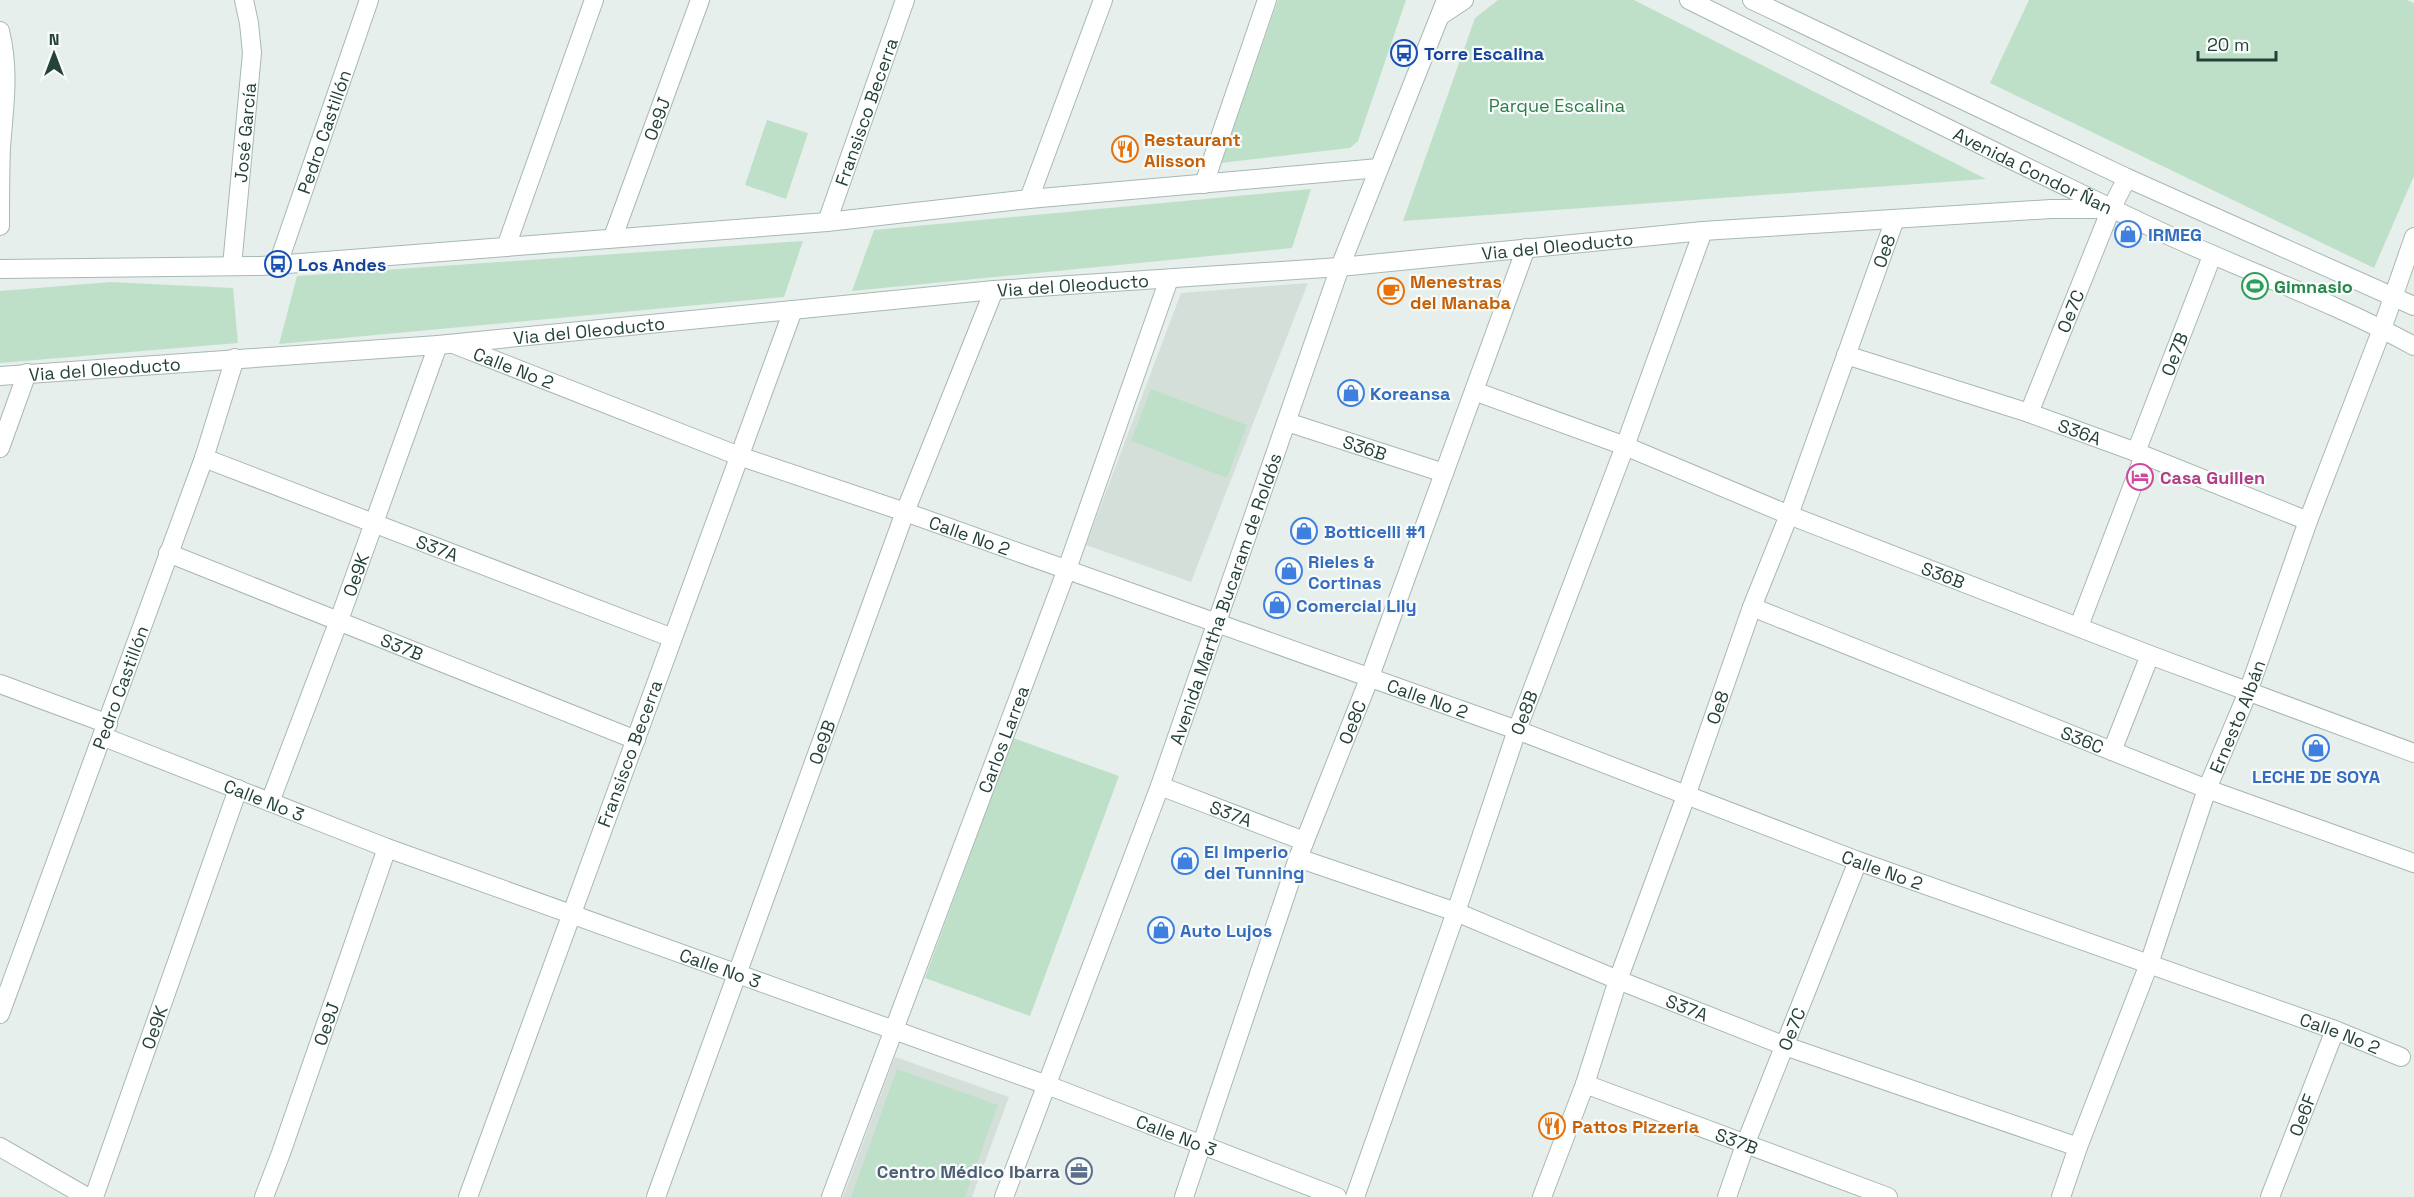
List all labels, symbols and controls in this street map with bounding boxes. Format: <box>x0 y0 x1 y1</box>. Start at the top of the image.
north arrow <box>24 24 84 84</box>
scale bar <box>2198 24 2276 62</box>
text: N <box>49 29 59 50</box>
text: 20 m <box>2207 33 2250 56</box>
street label: Fransisco Becerra <box>829 35 902 189</box>
bus stop icon: Torre Escalina <box>1389 38 1419 68</box>
place label: Torre Escalina <box>1424 42 1545 65</box>
street label: Pedro Castillón <box>292 67 356 197</box>
street label: José García <box>228 82 261 184</box>
street label: Oe9J <box>638 94 675 144</box>
park label: Parque Escalina <box>1489 94 1625 117</box>
street label: Avenida Condor Ñan <box>1950 122 2117 219</box>
place label: Restaurant Alisson <box>1144 128 1241 172</box>
restaurant icon: Restaurant Alisson <box>1110 134 1140 164</box>
shop icon: IRMEG <box>2113 219 2143 249</box>
place label: IRMEG <box>2148 223 2202 246</box>
street label: Via del Oleoducto <box>1480 226 1634 264</box>
street label: Oe8 <box>1867 231 1900 271</box>
bus stop icon: Los Andes <box>263 249 293 279</box>
place label: Los Andes <box>298 253 386 276</box>
street label: Via del Oleoducto <box>996 268 1150 301</box>
place label: Menestras del Manaba <box>1410 270 1511 314</box>
sports icon: Gimnasio <box>2240 271 2270 301</box>
place label: Gimnasio <box>2274 275 2353 298</box>
cafe icon: Menestras del Manaba <box>1376 276 1406 306</box>
street label: Oe7C <box>2051 286 2089 336</box>
street label: Via del Oleoducto <box>512 311 666 349</box>
street label: Oe7B <box>2155 329 2193 379</box>
street label: Calle No 2 <box>470 341 557 394</box>
street label: Via del Oleoducto <box>28 352 182 385</box>
shop icon: Koreansa <box>1336 378 1366 408</box>
place label: Koreansa <box>1370 382 1451 405</box>
street label: S36A <box>2055 413 2105 450</box>
street label: S36B <box>1340 429 1390 465</box>
street label: Avenida Martha Bucaram de Roldós <box>1164 450 1286 747</box>
hotel icon: Casa Guillen <box>2125 462 2155 492</box>
place label: Casa Guillen <box>2160 466 2265 489</box>
street label: Calle No 2 <box>926 510 1014 560</box>
shop icon: Botticelli #1 <box>1289 516 1319 546</box>
place label: Botticelli #1 <box>1324 520 1425 543</box>
street label: S37A <box>413 529 462 566</box>
street label: Oe9K <box>337 550 374 599</box>
place label: Rieles & Cortinas <box>1308 550 1382 594</box>
shop icon: Rieles & Cortinas <box>1274 556 1304 586</box>
street label: S36B <box>1918 556 1968 594</box>
shop icon: Comercial Lily <box>1262 590 1292 620</box>
place label: Comercial Lily <box>1296 594 1417 617</box>
street label: Pedro Castillón <box>87 622 153 752</box>
street label: S37B <box>377 628 427 665</box>
street label: Ernesto Albán <box>2204 657 2270 776</box>
street label: Calle No 2 <box>1384 673 1471 723</box>
street label: Fransisco Becerra <box>592 677 667 830</box>
street label: Carlos Larrea <box>972 682 1034 796</box>
street label: Oe8B <box>1505 687 1543 738</box>
street label: Oe8 <box>1700 688 1733 727</box>
street label: Oe8C <box>1333 697 1371 747</box>
street label: Oe9B <box>803 717 840 767</box>
street label: S36C <box>2058 720 2107 758</box>
shop icon: LECHE DE SOYA <box>2301 733 2331 763</box>
place label: LECHE DE SOYA <box>2252 765 2381 788</box>
street label: Calle No 3 <box>221 774 308 826</box>
street label: S37A <box>1207 795 1255 832</box>
place label: El Imperio del Tunning <box>1204 840 1305 884</box>
street label: Calle No 2 <box>1839 844 1926 895</box>
shop icon: El Imperio del Tunning <box>1170 846 1200 876</box>
shop icon: Auto Lujos <box>1146 915 1176 945</box>
place label: Auto Lujos <box>1180 919 1272 942</box>
street label: Calle No 3 <box>676 943 764 993</box>
street label: S37A <box>1663 989 1712 1026</box>
street label: Oe9J <box>308 999 344 1049</box>
street label: Oe9K <box>136 1002 172 1052</box>
street label: Oe7C <box>1772 1004 1810 1054</box>
street label: Calle No 2 <box>2297 1007 2384 1059</box>
street label: Oe6F <box>2283 1090 2321 1139</box>
street label: Calle No 3 <box>1133 1109 1220 1161</box>
restaurant icon: Pattos Pizzeria <box>1537 1111 1567 1141</box>
place label: Pattos Pizzeria <box>1572 1115 1700 1138</box>
street label: S37B <box>1712 1122 1761 1159</box>
office icon: Centro Médico Ibarra <box>1064 1156 1094 1186</box>
place label: Centro Médico Ibarra <box>877 1160 1061 1183</box>

